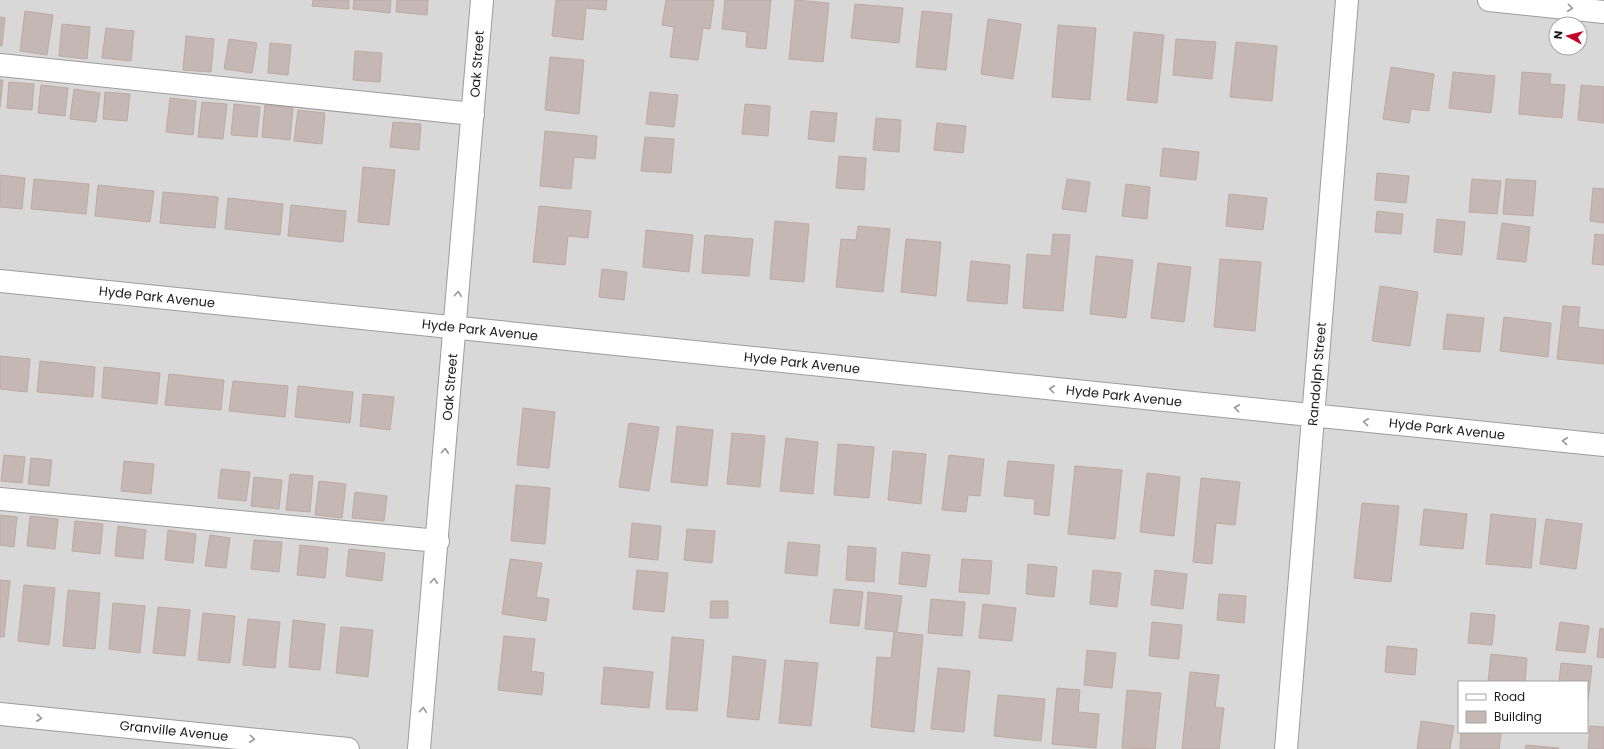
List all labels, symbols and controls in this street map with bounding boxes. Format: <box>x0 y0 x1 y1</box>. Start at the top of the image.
one-way arrow <box>1567 4 1573 13</box>
north arrow <box>1548 16 1588 56</box>
street label: Oak Street <box>465 30 489 98</box>
text: N <box>1550 30 1567 40</box>
street label: Hyde Park Avenue <box>98 281 216 313</box>
one-way arrow <box>453 291 462 297</box>
street label: Hyde Park Avenue <box>421 314 539 346</box>
street label: Randolph Street <box>1303 321 1331 427</box>
street label: Hyde Park Avenue <box>743 347 861 379</box>
street label: Oak Street <box>438 352 462 421</box>
street label: Hyde Park Avenue <box>1065 380 1183 412</box>
one-way arrow <box>1049 385 1055 394</box>
one-way arrow <box>1234 404 1240 413</box>
street label: Hyde Park Avenue <box>1388 413 1506 445</box>
one-way arrow <box>1363 417 1369 426</box>
one-way arrow <box>1562 437 1568 446</box>
one-way arrow <box>440 448 449 454</box>
one-way arrow <box>429 578 438 584</box>
legend <box>1458 681 1588 733</box>
text: Road <box>1494 688 1525 705</box>
one-way arrow <box>418 707 427 713</box>
text: Building <box>1494 708 1542 725</box>
one-way arrow <box>36 713 42 722</box>
street label: Granville Avenue <box>119 716 229 746</box>
one-way arrow <box>249 735 255 744</box>

